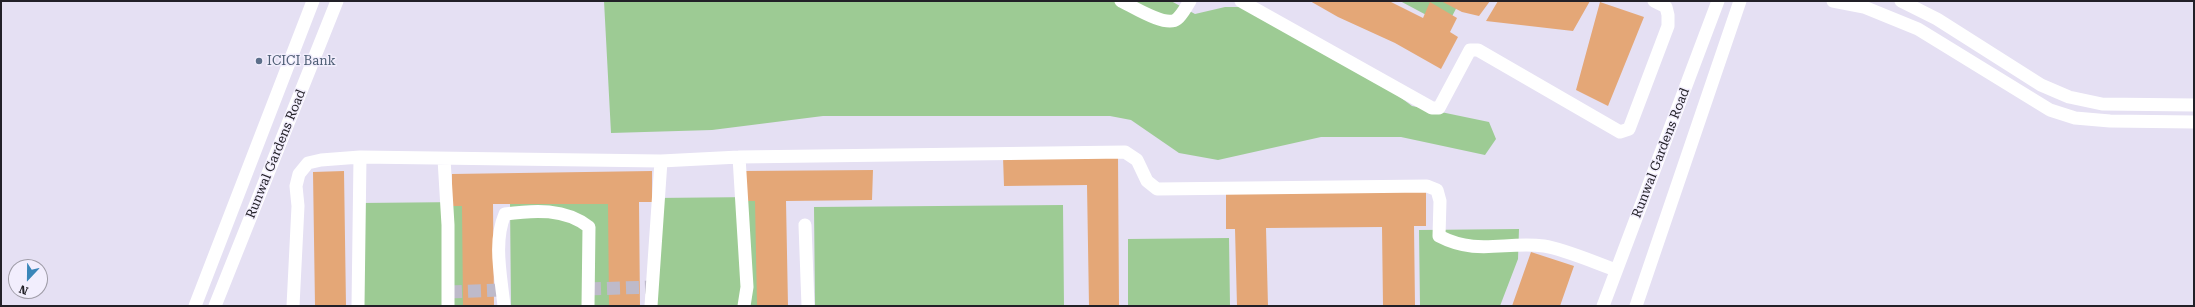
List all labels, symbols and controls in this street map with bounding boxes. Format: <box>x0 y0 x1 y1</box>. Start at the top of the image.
place label: ICICI Bank <box>267 53 336 69</box>
marker: ICICI Bank <box>254 56 264 66</box>
street label: Runwal Gardens Road <box>1629 86 1693 220</box>
street label: Runwal Gardens Road <box>243 87 309 221</box>
north arrow <box>8 259 48 299</box>
text: N <box>17 282 30 297</box>

